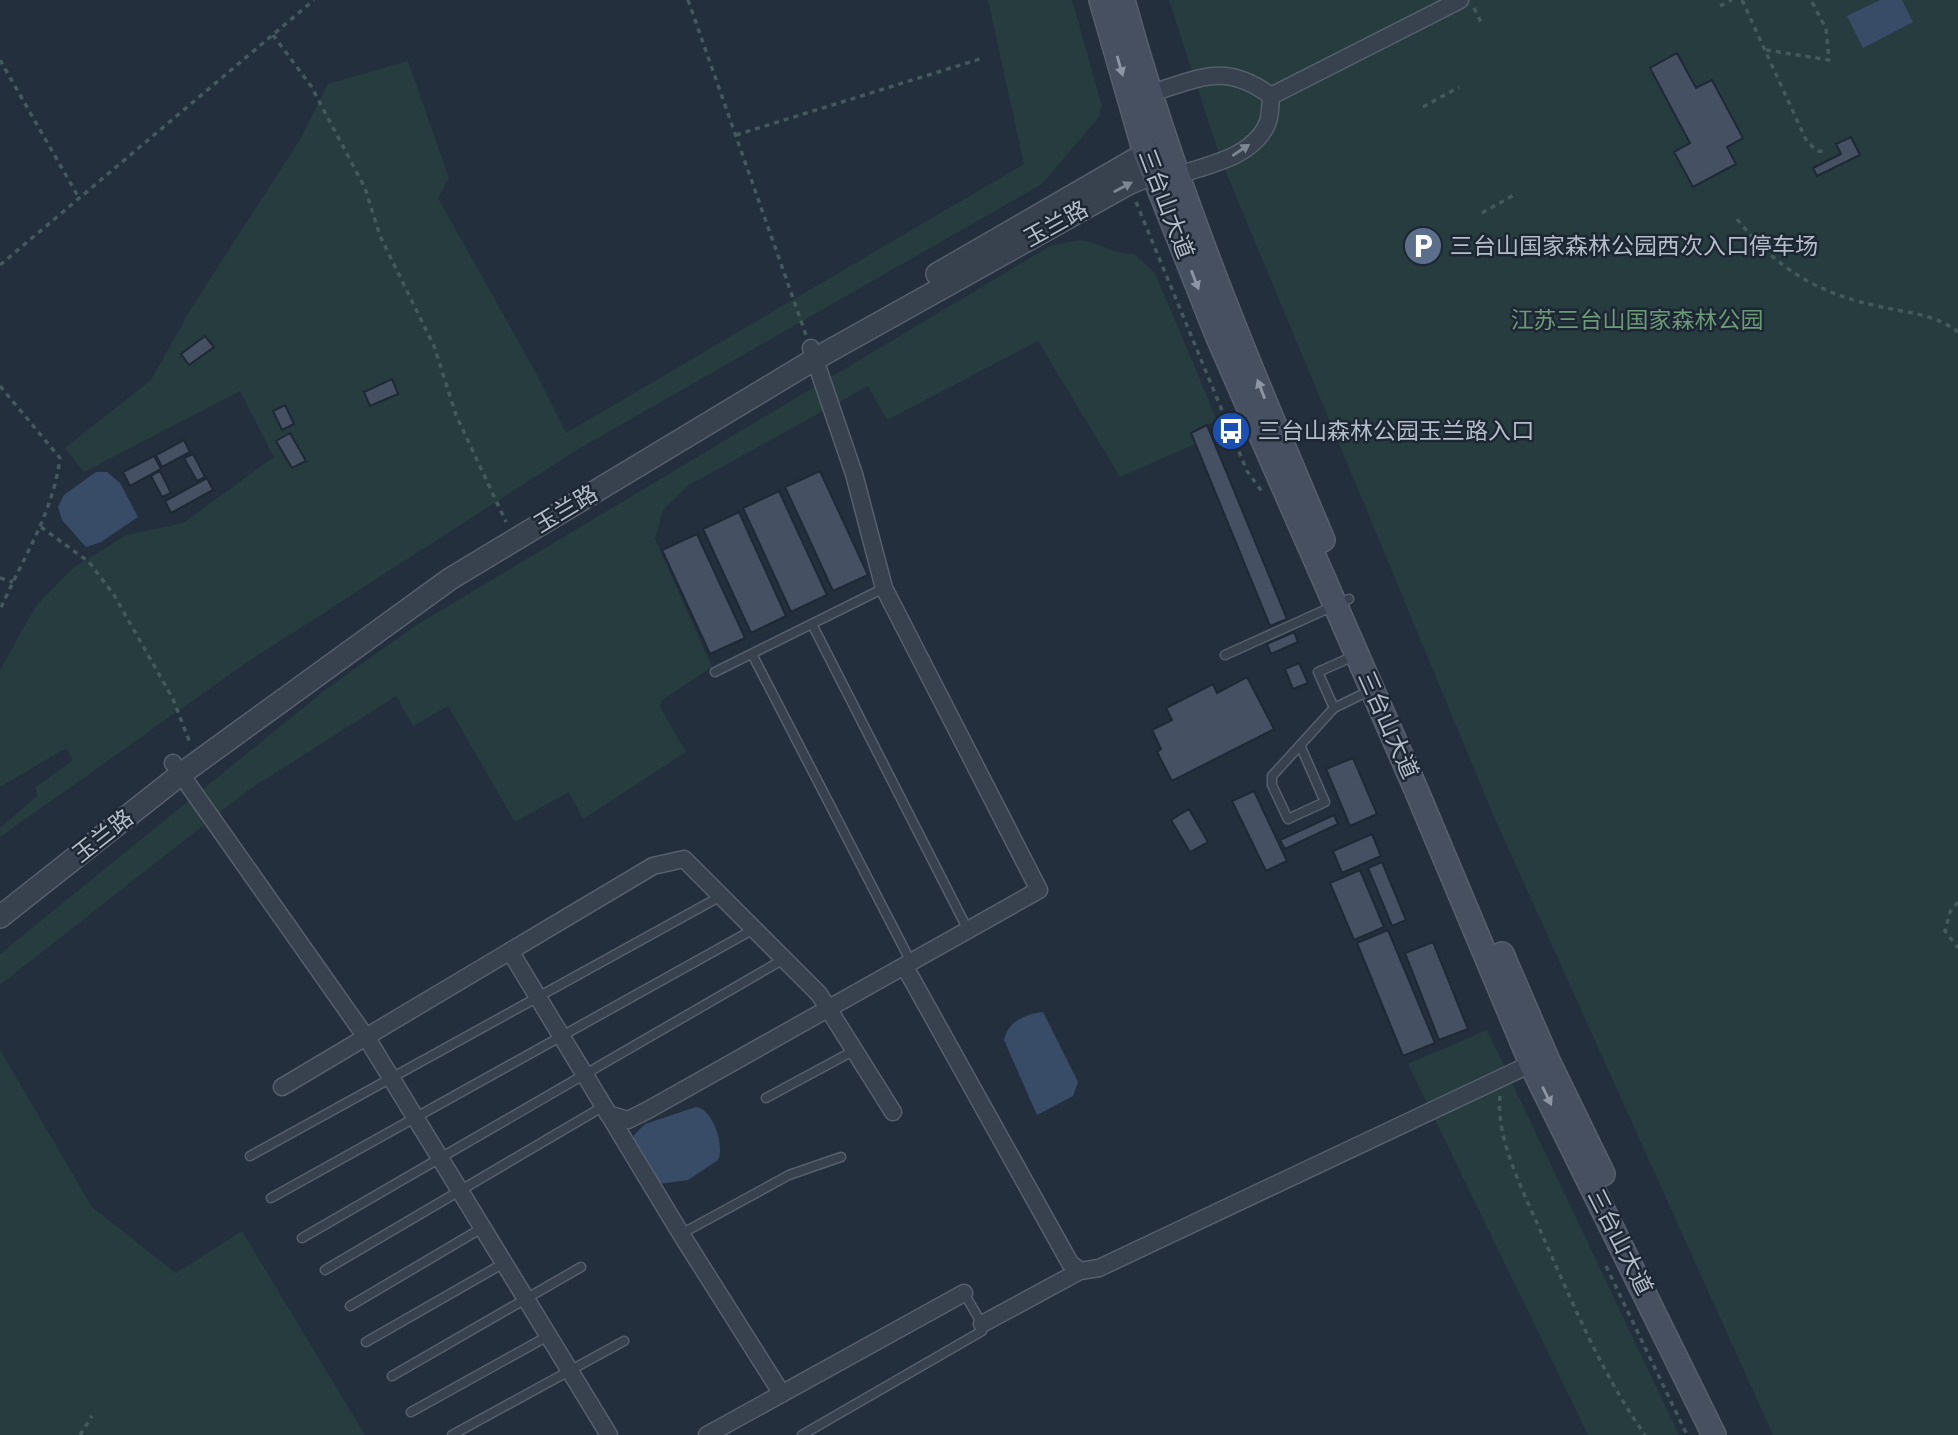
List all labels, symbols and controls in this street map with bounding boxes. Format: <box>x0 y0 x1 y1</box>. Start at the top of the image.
one-way arrow <box>1115 55 1126 77</box>
one-way arrow <box>1232 143 1250 157</box>
street label: 三台山大道 <box>1131 145 1201 263</box>
one-way arrow <box>1113 181 1133 193</box>
street label: 玉兰路 <box>1018 194 1094 254</box>
parking icon: 三台山国家森林公园西次入口停车场 <box>1402 225 1444 267</box>
place label: 三台山国家森林公园西次入口停车场 <box>1450 231 1818 262</box>
one-way arrow <box>1190 270 1201 291</box>
park label: 江苏三台山国家森林公园 <box>1511 305 1764 336</box>
one-way arrow <box>1255 378 1266 399</box>
bus stop icon: 三台山森林公园玉兰路入口 <box>1210 410 1252 452</box>
place label: 三台山森林公园玉兰路入口 <box>1258 416 1534 447</box>
street label: 玉兰路 <box>528 478 604 540</box>
street label: 三台山大道 <box>1350 666 1426 784</box>
street label: 玉兰路 <box>66 803 140 869</box>
one-way arrow <box>1541 1086 1552 1106</box>
street label: 三台山大道 <box>1580 1184 1660 1300</box>

